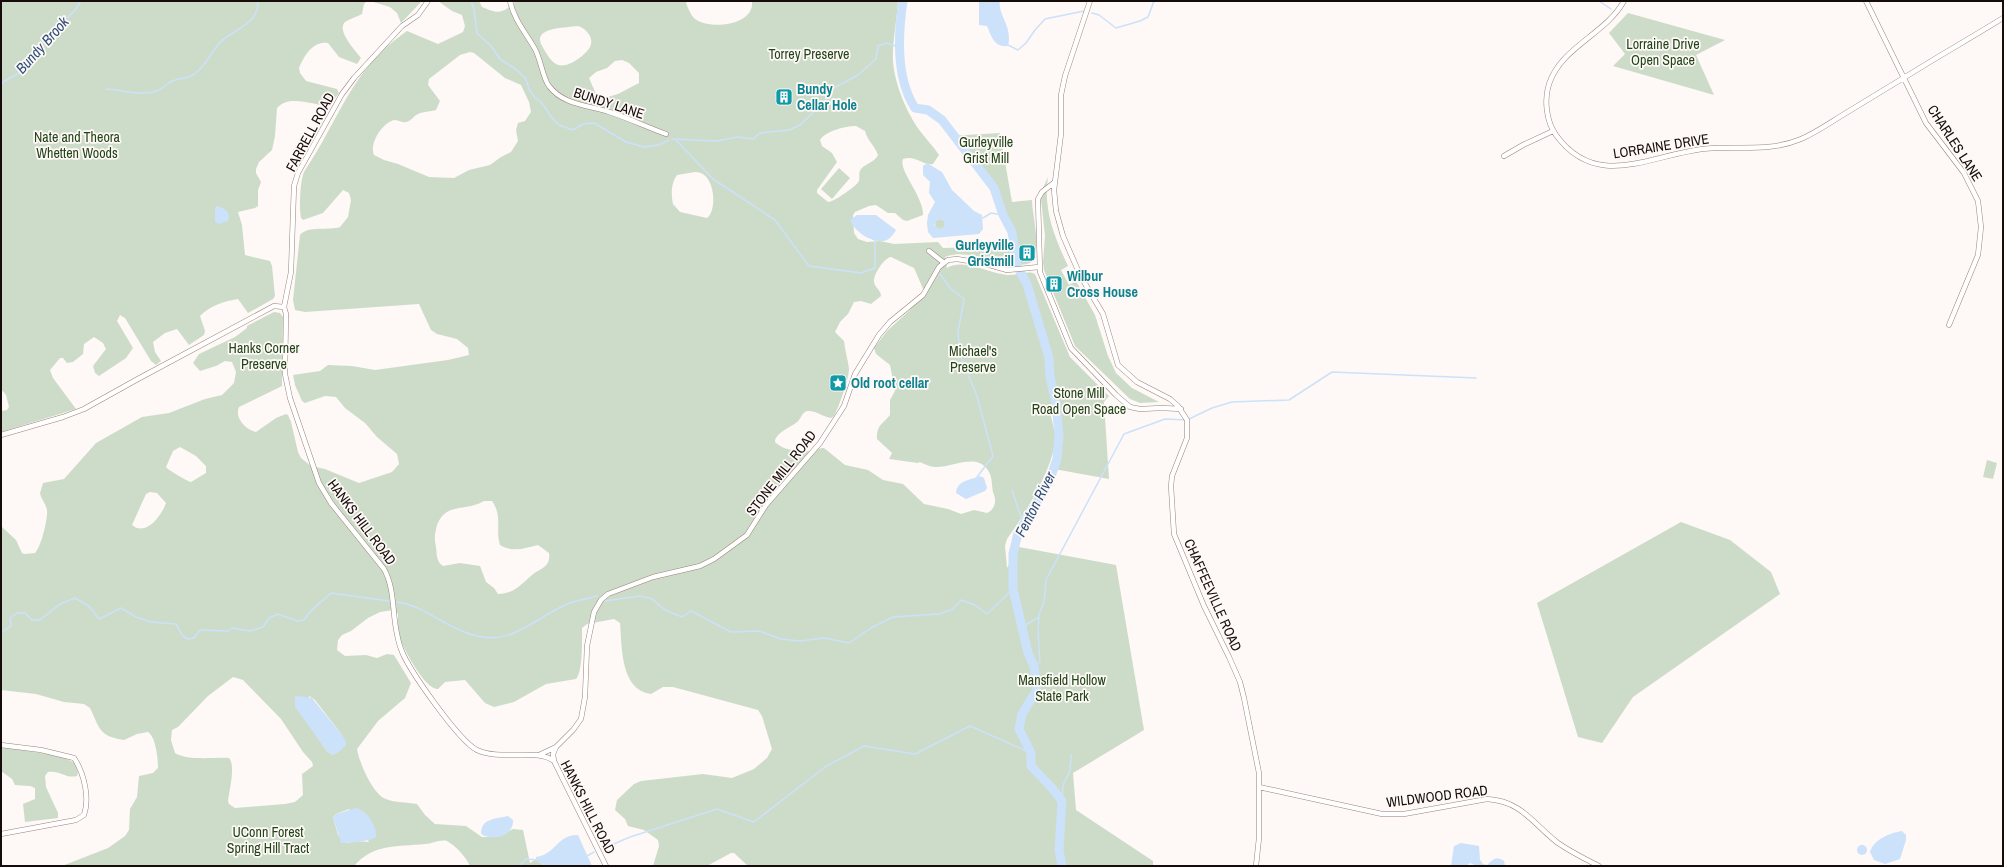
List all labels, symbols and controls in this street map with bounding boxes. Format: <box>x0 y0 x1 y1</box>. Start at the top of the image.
water label: Bundy Brook <box>11 11 74 78</box>
park label: Lorraine Drive Open Space <box>1626 35 1700 69</box>
park label: Torrey Preserve <box>768 45 850 63</box>
place label: Bundy Cellar Hole <box>797 80 857 114</box>
street label: BUNDY LANE <box>571 83 647 123</box>
building icon: Bundy Cellar Hole <box>774 87 794 107</box>
street label: FARRELL ROAD <box>282 89 338 175</box>
street label: CHARLES LANE <box>1924 101 1986 185</box>
park label: Nate and Theora Whetten Woods <box>34 128 121 162</box>
street label: LORRAINE DRIVE <box>1612 130 1710 162</box>
park label: Gurleyville Grist Mill <box>959 133 1013 167</box>
place label: Gurleyville Gristmill <box>955 236 1014 270</box>
building icon: Gurleyville Gristmill <box>1017 243 1037 263</box>
place label: Wilbur Cross House <box>1067 267 1138 301</box>
building icon: Wilbur Cross House <box>1044 274 1064 294</box>
park label: Hanks Corner Preserve <box>229 339 300 373</box>
park label: Michael's Preserve <box>949 342 997 376</box>
place icon: Old root cellar <box>828 373 848 393</box>
place label: Old root cellar <box>851 374 929 392</box>
park label: Stone Mill Road Open Space <box>1032 384 1126 418</box>
street label: STONE MILL ROAD <box>742 426 820 520</box>
water label: Fenton River <box>1010 467 1061 540</box>
street label: HANKS HILL ROAD <box>324 475 400 569</box>
street label: CHAFFEEVILLE ROAD <box>1180 536 1246 654</box>
park label: Mansfield Hollow State Park <box>1018 671 1106 705</box>
street label: HANKS HILL ROAD <box>557 757 619 857</box>
street label: WILDWOOD ROAD <box>1385 781 1489 811</box>
park label: UConn Forest Spring Hill Tract <box>227 823 309 857</box>

